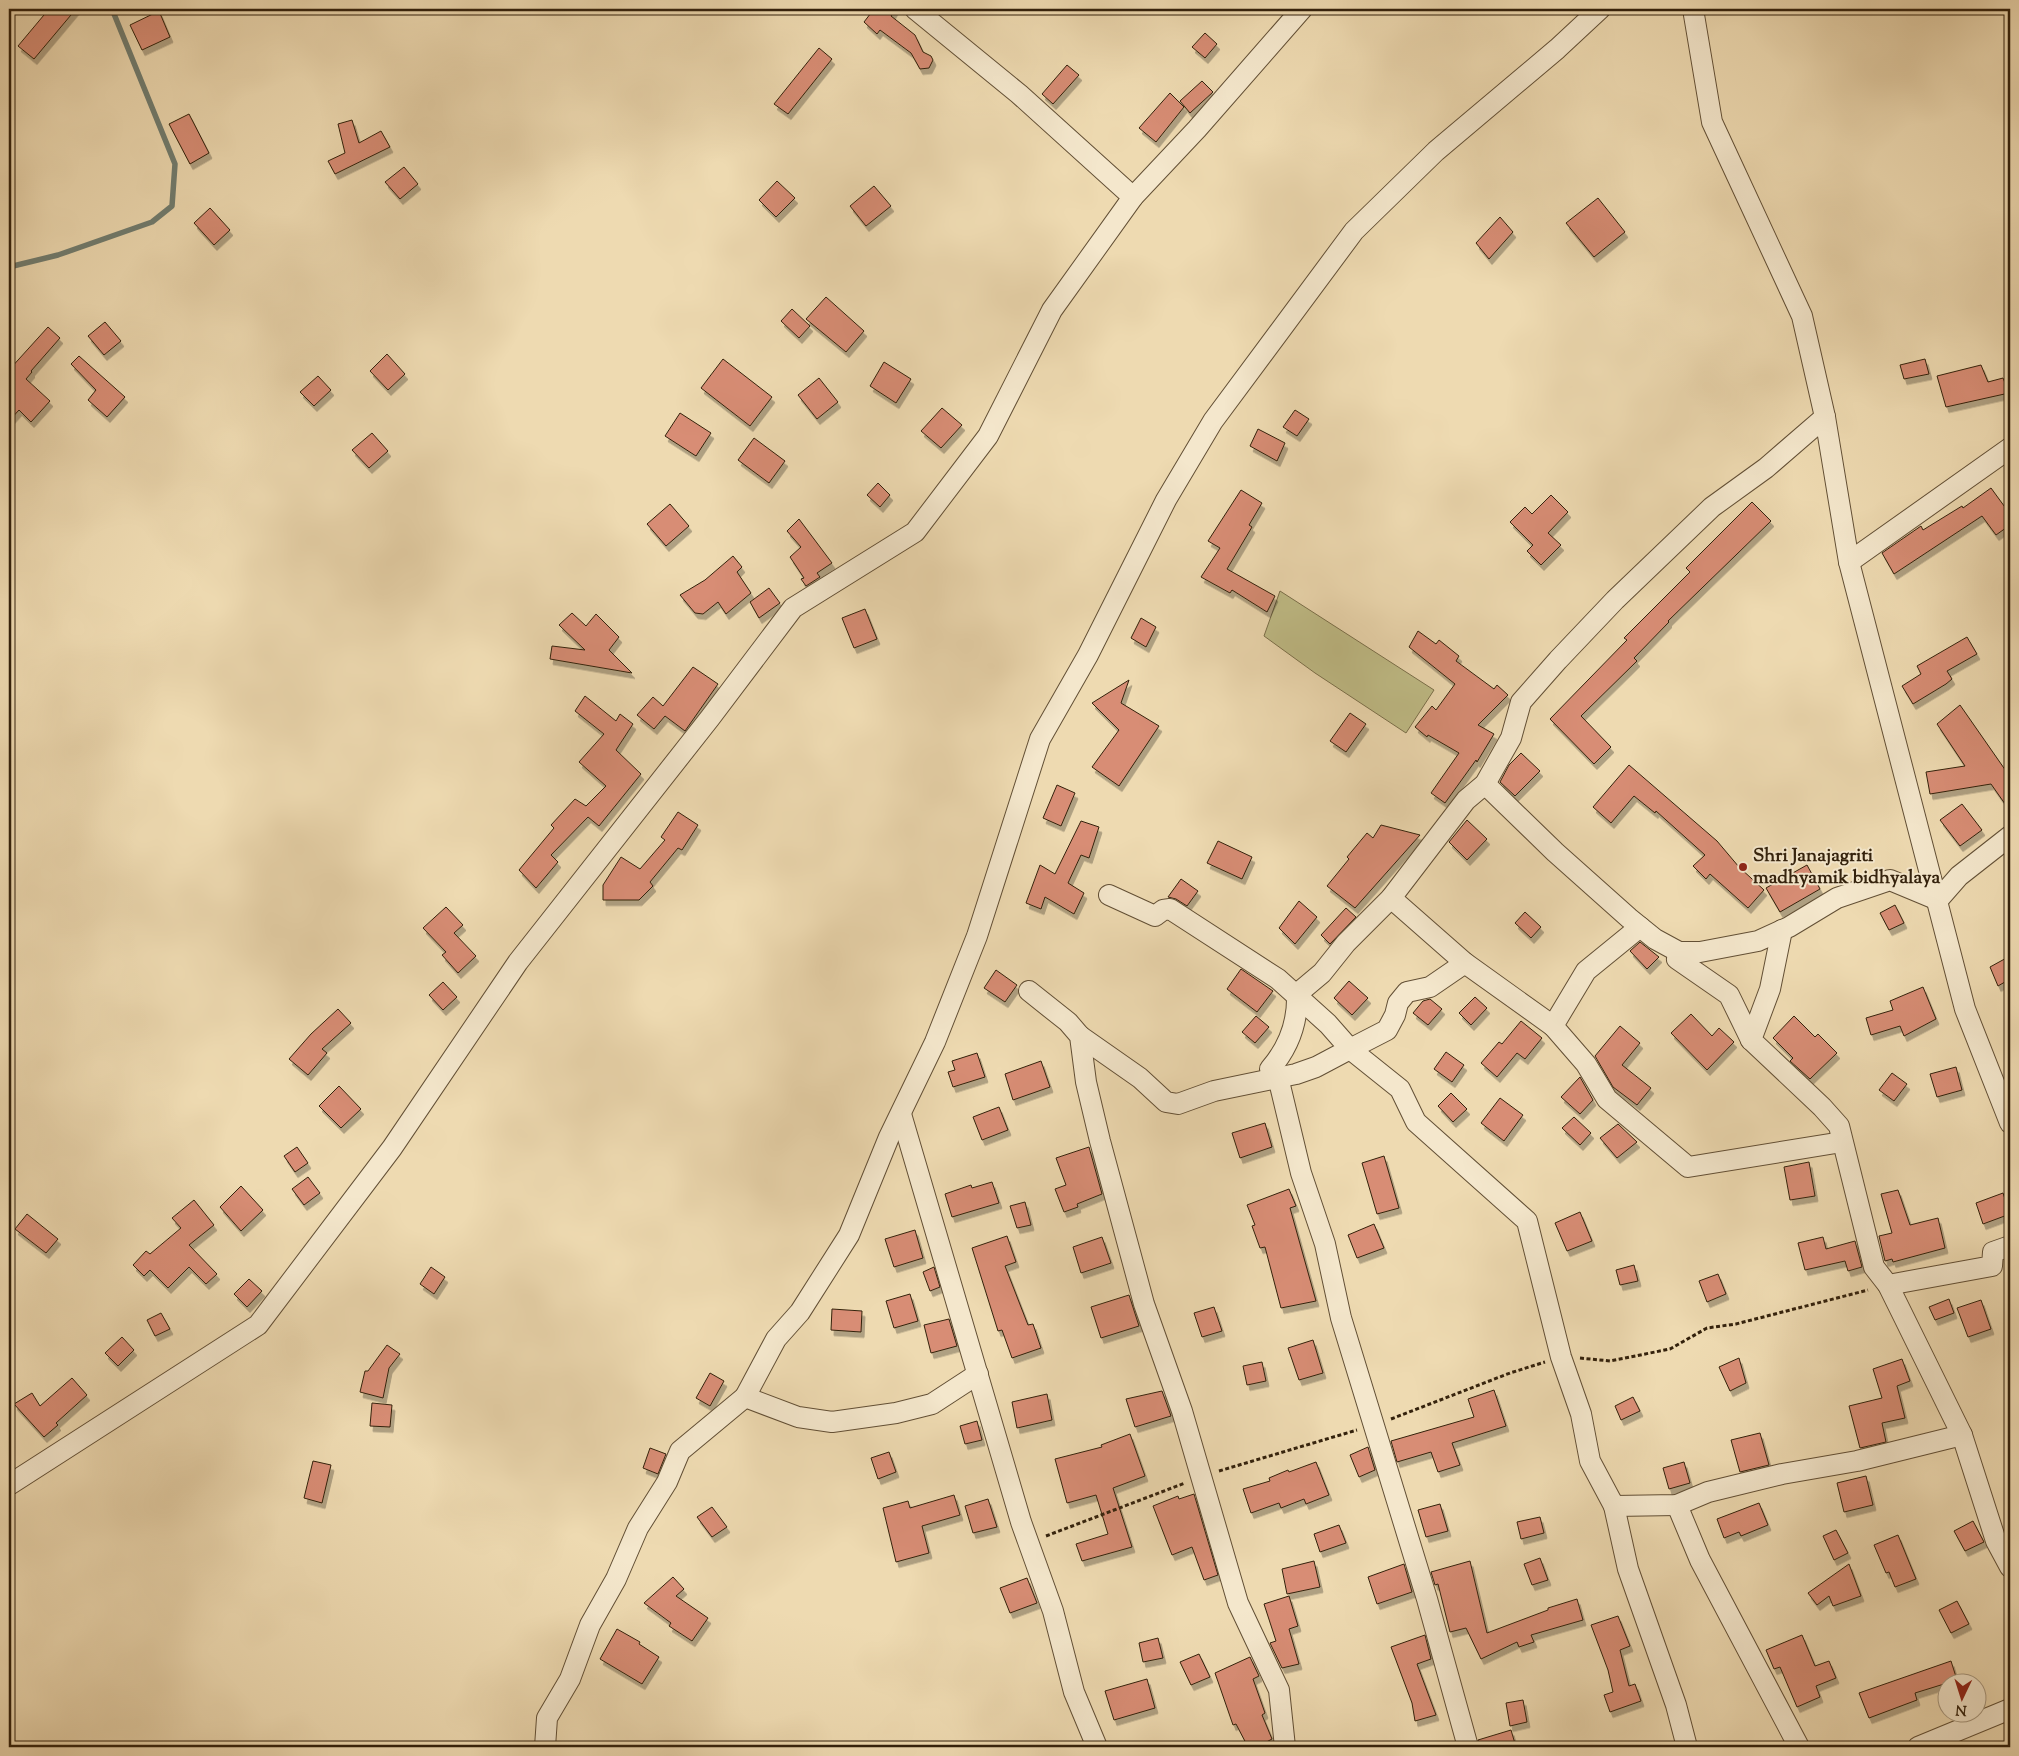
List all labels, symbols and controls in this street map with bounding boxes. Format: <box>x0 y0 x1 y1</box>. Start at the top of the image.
place label: Shri Janajagriti madhyamik bidhyalaya <box>1753 843 1941 892</box>
marker: Shri Janajagriti madhyamik bidhyalaya <box>1737 861 1749 873</box>
north arrow <box>1936 1674 1986 1724</box>
text: N <box>1955 1699 1968 1719</box>

